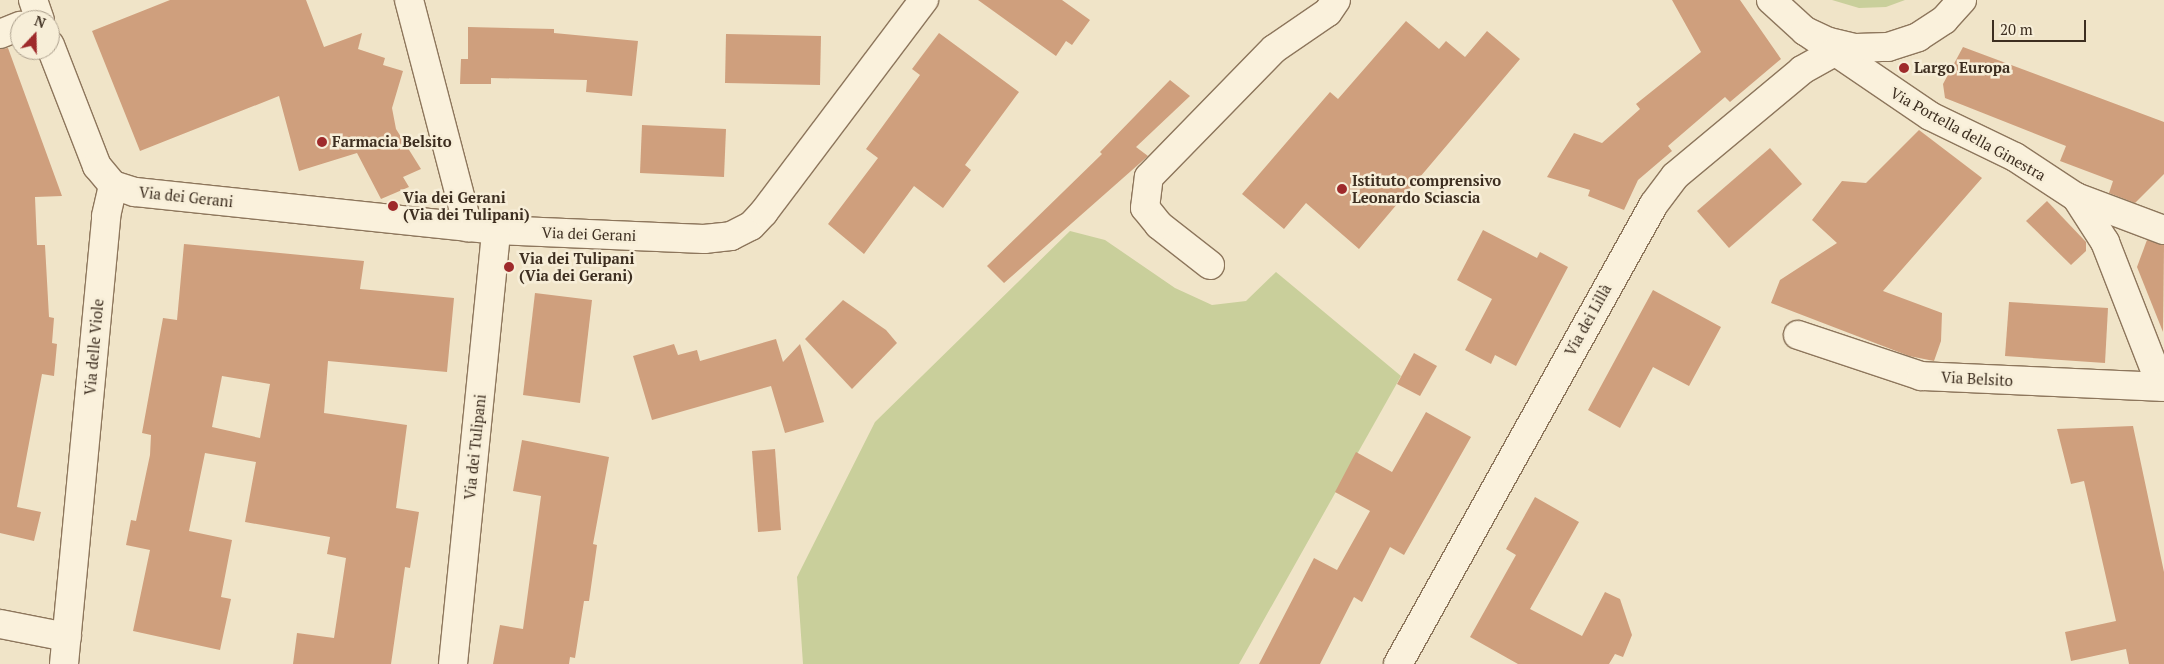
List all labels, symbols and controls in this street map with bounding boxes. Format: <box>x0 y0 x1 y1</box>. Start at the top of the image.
north arrow <box>10 10 60 60</box>
scale bar <box>1994 10 2088 42</box>
text: N <box>32 11 49 32</box>
text: 20 m <box>2000 19 2033 39</box>
place label: Largo Europa <box>1914 59 2010 77</box>
marker: Largo Europa <box>1898 62 1910 74</box>
street label: Via Portella della Ginestra <box>1887 84 2049 184</box>
place label: Farmacia Belsito <box>332 133 452 151</box>
marker: Farmacia Belsito <box>316 136 328 148</box>
place label: Istituto comprensivo Leonardo Sciascia <box>1352 171 1501 206</box>
street label: Via dei Gerani <box>138 183 234 211</box>
marker: Istituto comprensivo Leonardo Sciascia <box>1336 183 1348 195</box>
place label: Via dei Gerani (Via dei Tulipani) <box>403 188 530 223</box>
marker: Via dei Gerani (Via dei Tulipani) <box>387 200 399 212</box>
street label: Via dei Gerani <box>541 223 637 245</box>
place label: Via dei Tulipani (Via dei Gerani) <box>519 249 634 284</box>
marker: Via dei Tulipani (Via dei Gerani) <box>503 261 515 273</box>
street label: Via dei Lillà <box>1561 281 1615 359</box>
street label: Via delle Viole <box>81 298 107 396</box>
street label: Via Belsito <box>1941 368 2013 390</box>
street label: Via dei Tulipani <box>461 393 489 501</box>

